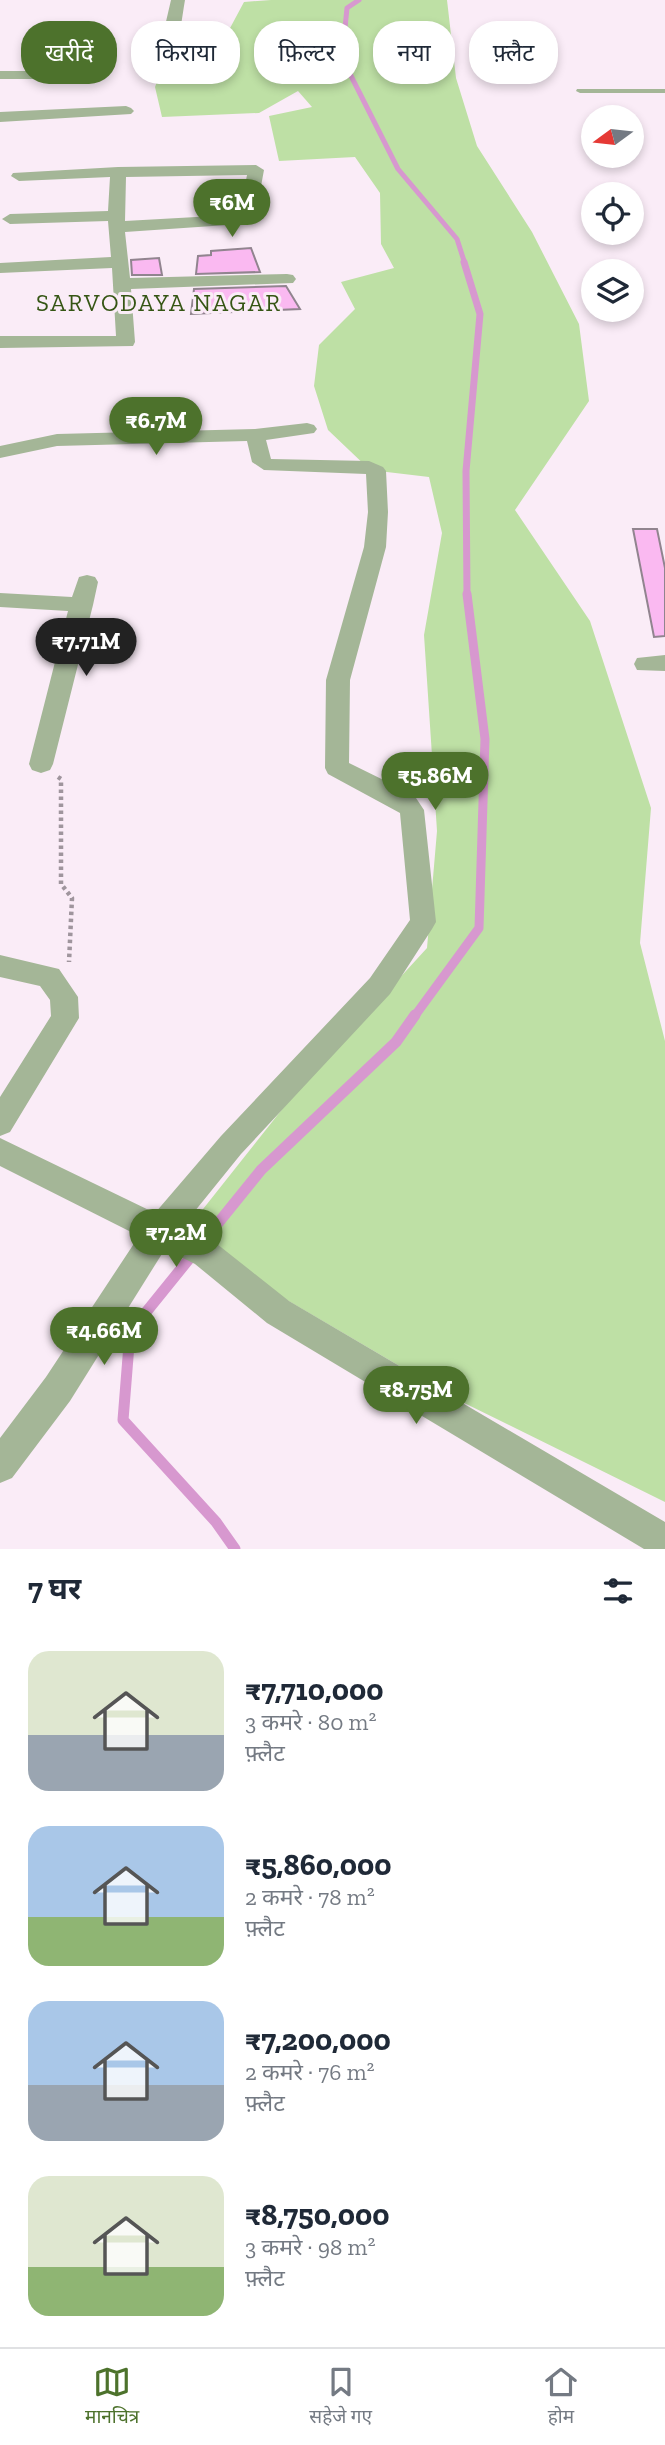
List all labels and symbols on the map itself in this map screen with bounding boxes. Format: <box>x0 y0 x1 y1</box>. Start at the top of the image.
north arrow <box>581 105 644 168</box>
pin: ₹6M <box>198 180 266 239</box>
district label: SARVODAYA NAGAR <box>36 288 282 317</box>
pin: ₹6.7M <box>107 398 205 457</box>
pin: ₹7.71M <box>29 618 143 678</box>
pin: ₹5.86M <box>378 752 492 812</box>
pin: ₹7.2M <box>127 1210 225 1269</box>
pin: ₹4.66M <box>47 1308 161 1367</box>
pin: ₹8.75M <box>359 1366 473 1426</box>

